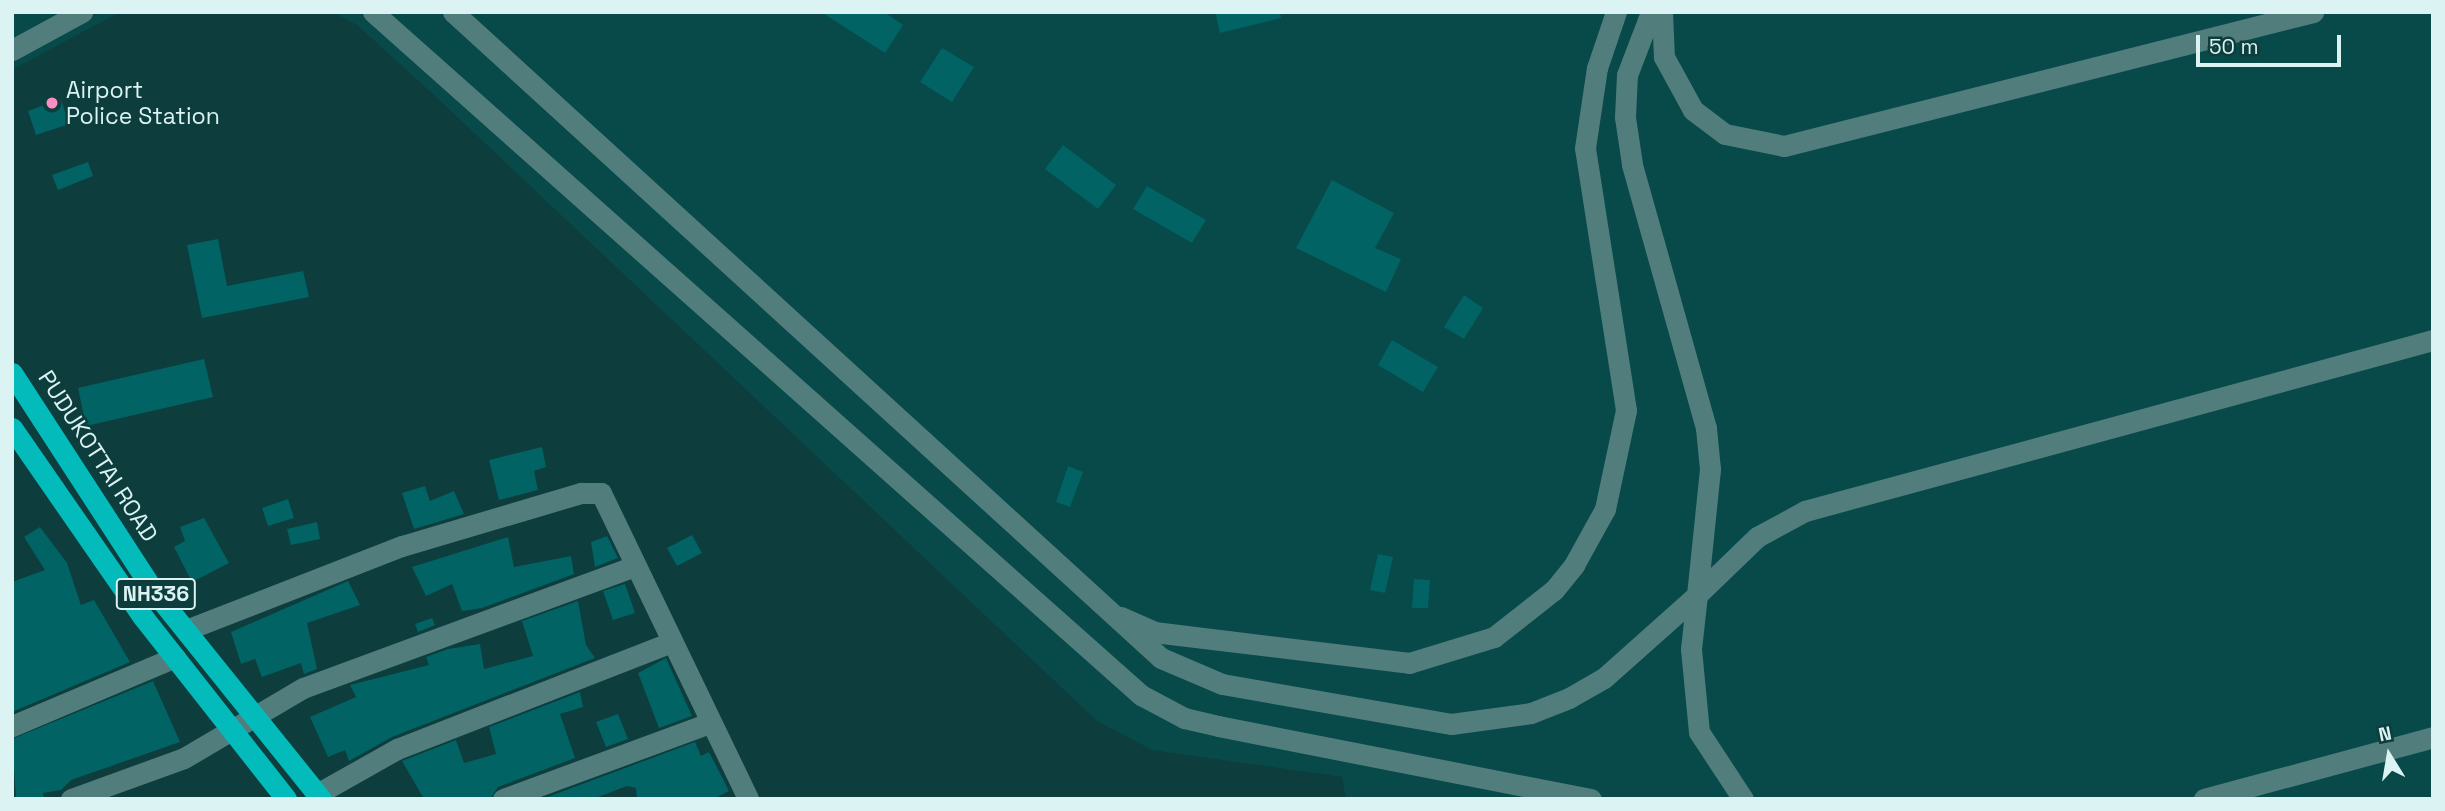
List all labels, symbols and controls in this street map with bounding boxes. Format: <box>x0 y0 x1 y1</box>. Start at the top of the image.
scale bar <box>2200 21 2345 65</box>
text: 50 m <box>2209 33 2259 60</box>
place label: Airport Police Station <box>66 76 220 130</box>
marker: Airport Police Station <box>44 95 60 111</box>
street label: PUDUKOTTAI ROAD <box>32 365 164 547</box>
road number: NH336 <box>116 576 196 612</box>
north arrow <box>2354 720 2424 790</box>
text: N <box>2376 720 2394 747</box>

